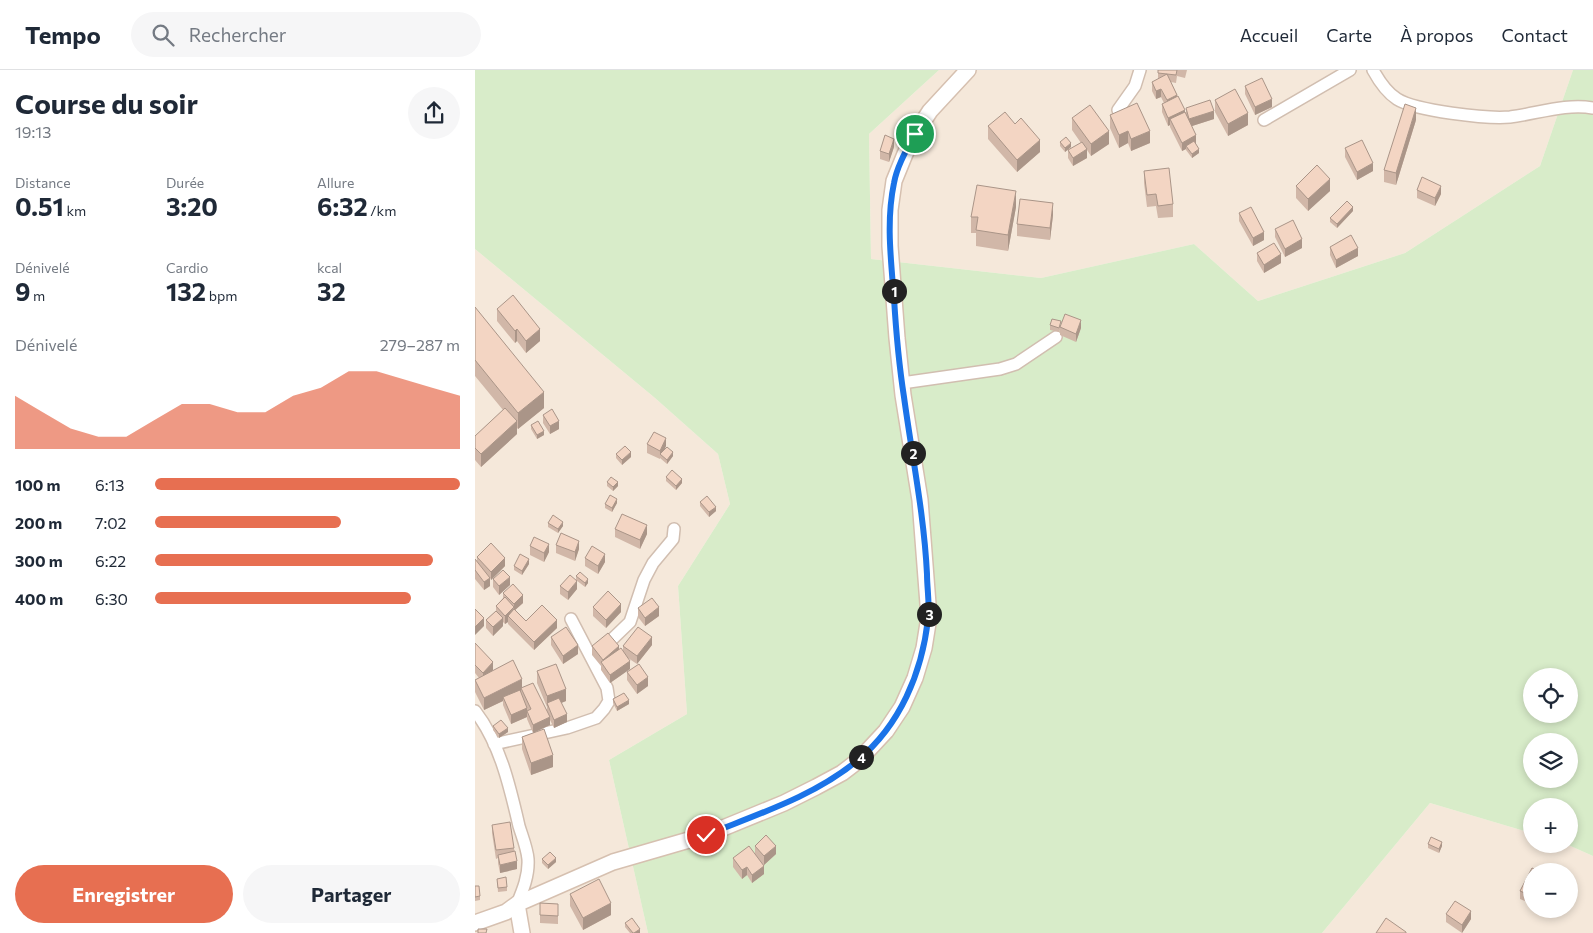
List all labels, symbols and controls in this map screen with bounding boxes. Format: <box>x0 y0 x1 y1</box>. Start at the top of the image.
search box <box>131 12 481 57</box>
text: Tempo <box>25 20 101 49</box>
icon: search <box>149 21 177 49</box>
text: Rechercher <box>189 23 286 46</box>
text: Accueil <box>1240 24 1298 46</box>
text: Carte <box>1326 24 1372 46</box>
text: À propos <box>1400 24 1474 46</box>
text: Contact <box>1502 24 1568 46</box>
text: Course du soir <box>15 86 198 120</box>
button: share <box>408 87 460 139</box>
pin <box>894 113 936 155</box>
icon: arrive <box>901 120 929 148</box>
text: 19:13 <box>15 122 51 141</box>
text: Distance <box>15 174 71 191</box>
text: Durée <box>166 174 204 191</box>
text: Allure <box>317 174 354 191</box>
text: 0.51 <box>15 191 64 221</box>
text: 3:20 <box>166 191 218 221</box>
text: 6:32 <box>317 191 368 221</box>
text: km <box>64 202 86 219</box>
text: /km <box>368 202 396 219</box>
text: Dénivelé <box>15 259 70 276</box>
text: Cardio <box>166 259 208 276</box>
text: kcal <box>317 259 342 276</box>
text: 9 <box>15 276 30 306</box>
text: 132 <box>166 276 206 306</box>
text: 32 <box>317 276 346 306</box>
pin: 1 <box>881 278 907 304</box>
text: 1 <box>891 283 898 300</box>
text: m <box>30 287 45 304</box>
text: bpm <box>206 287 237 304</box>
text: Dénivelé <box>15 335 77 354</box>
text: 279–287 m <box>380 335 460 354</box>
pin: 2 <box>901 440 925 466</box>
text: 2 <box>910 445 917 462</box>
text: 100 m <box>15 475 61 494</box>
text: 6:13 <box>95 475 124 494</box>
text: 200 m <box>15 513 62 532</box>
text: 7:02 <box>95 513 127 532</box>
text: 300 m <box>15 551 63 570</box>
text: 6:22 <box>95 551 126 570</box>
text: 400 m <box>15 589 63 608</box>
text: 6:30 <box>95 589 128 608</box>
pin: 3 <box>917 602 941 626</box>
text: 3 <box>925 606 934 623</box>
map controls <box>1523 668 1578 918</box>
button: locate <box>1523 668 1578 723</box>
button: layers <box>1523 733 1578 788</box>
pin: 4 <box>849 744 873 770</box>
text: 4 <box>857 749 866 766</box>
button: + <box>1523 798 1578 853</box>
pin <box>685 814 727 856</box>
icon: check <box>692 821 720 849</box>
button: − <box>1523 863 1578 918</box>
button: Enregistrer <box>15 865 233 923</box>
button: Partager <box>243 865 460 923</box>

